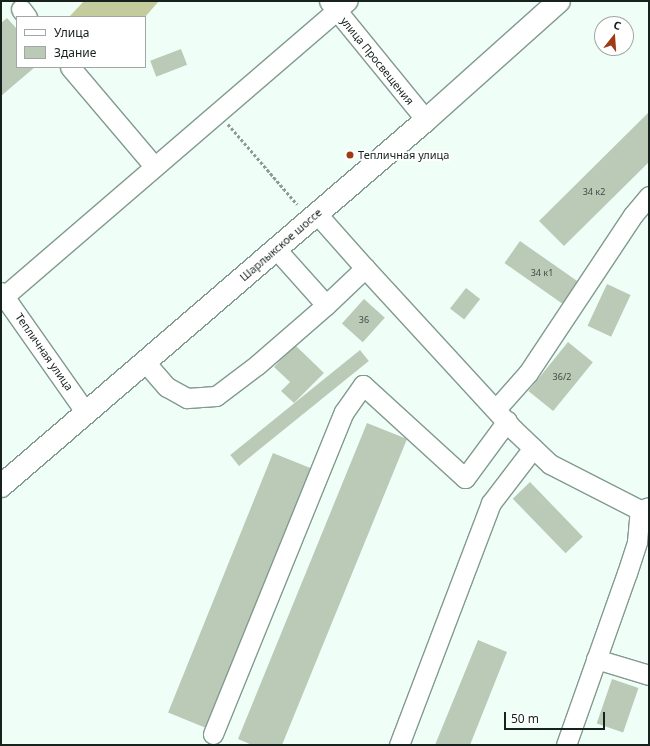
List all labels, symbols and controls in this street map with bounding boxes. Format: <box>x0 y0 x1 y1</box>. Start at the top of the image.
street label: улица Просвещения <box>338 15 416 107</box>
legend <box>16 16 146 68</box>
north arrow <box>594 16 634 56</box>
text: С <box>612 17 623 33</box>
text: Улица <box>54 24 89 41</box>
text: Здание <box>54 44 96 61</box>
place label: Тепличная улица <box>358 148 449 162</box>
marker: Тепличная улица <box>345 150 355 160</box>
house number: 34 к2 <box>583 187 605 197</box>
street label: Шарлыкское шоссе <box>237 206 325 284</box>
house number: 34 к1 <box>531 268 553 278</box>
street label: Тепличная улица <box>12 311 76 393</box>
house number: 36 <box>359 315 369 325</box>
house number: 36/2 <box>553 372 571 382</box>
scale bar <box>506 704 607 730</box>
text: 50 m <box>511 710 539 727</box>

